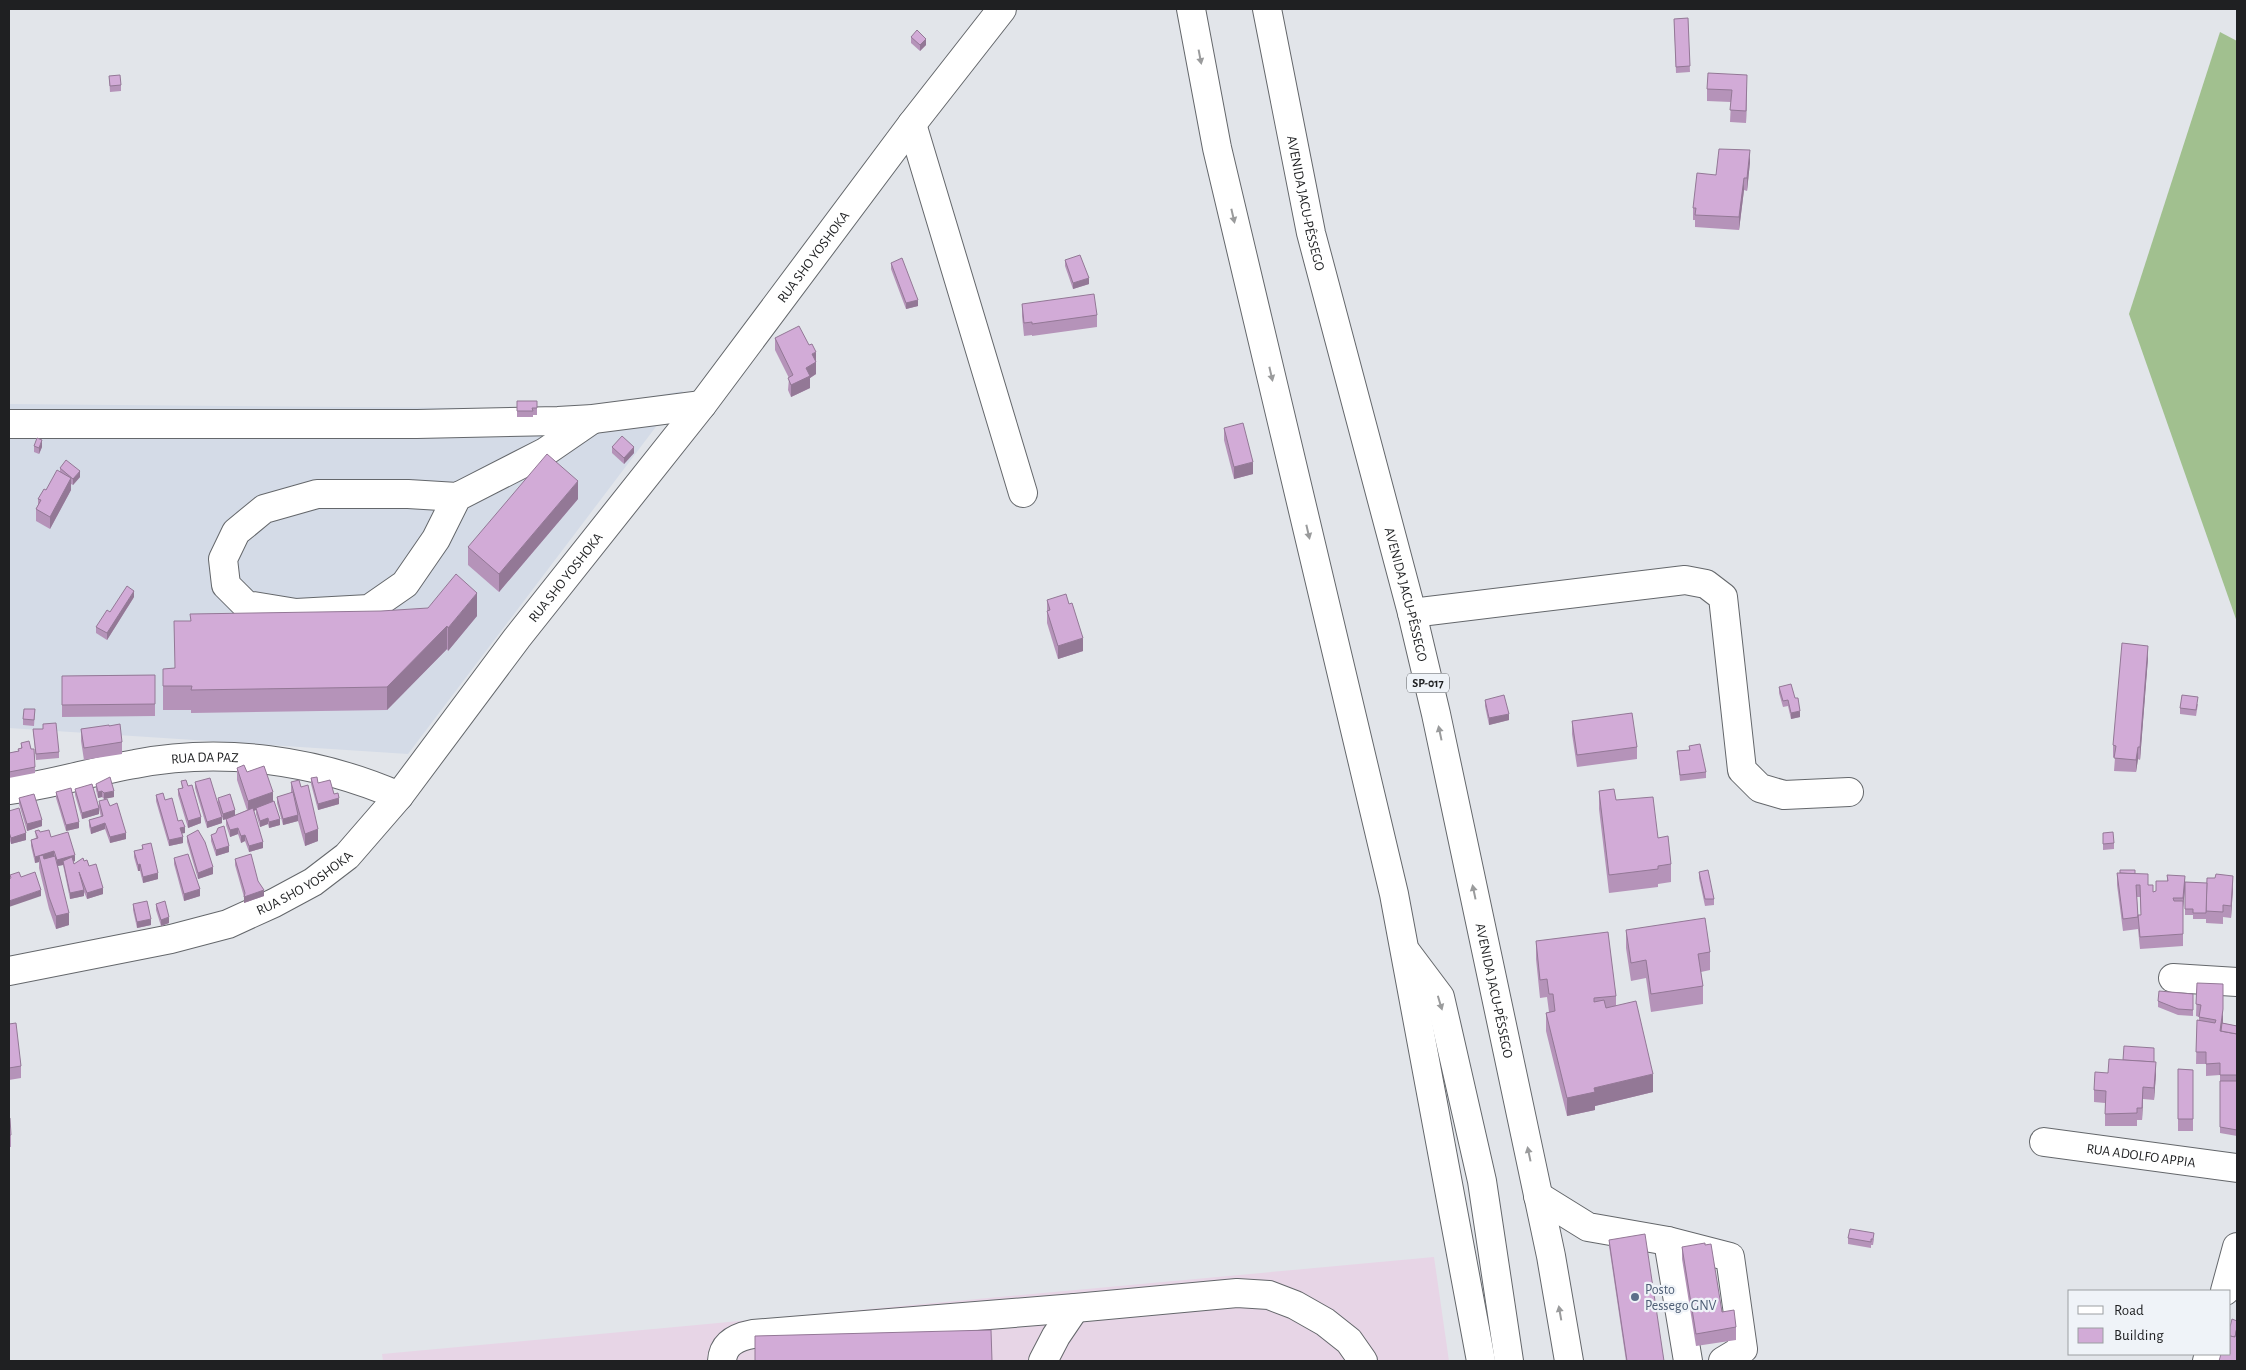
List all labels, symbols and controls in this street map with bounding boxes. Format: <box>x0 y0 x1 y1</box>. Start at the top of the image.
one-way arrow <box>1197 49 1205 65</box>
street label: AVENIDA JACU-PÊSSEGO <box>1284 134 1327 273</box>
one-way arrow <box>1229 208 1237 223</box>
street label: RUA SHO YOSHOKA <box>775 209 852 306</box>
one-way arrow <box>1267 366 1275 381</box>
one-way arrow <box>1304 524 1312 540</box>
street label: AVENIDA JACU-PÊSSEGO <box>1382 526 1429 663</box>
street label: RUA SHO YOSHOKA <box>526 530 606 625</box>
road number: SP-017 <box>1407 674 1449 692</box>
one-way arrow <box>1436 726 1444 741</box>
street label: RUA DA PAZ <box>170 751 239 767</box>
street label: RUA SHO YOSHOKA <box>255 849 356 918</box>
one-way arrow <box>1470 884 1478 900</box>
street label: AVENIDA JACU-PÊSSEGO <box>1473 922 1515 1060</box>
one-way arrow <box>1437 995 1445 1010</box>
street label: RUA ADOLFO APPIA <box>2086 1142 2196 1170</box>
one-way arrow <box>1525 1146 1533 1161</box>
place label: Posto Pessego GNV <box>1645 1283 1717 1313</box>
legend <box>2068 1290 2231 1355</box>
marker: Posto Pessego GNV <box>1629 1291 1641 1303</box>
text: Road <box>2114 1303 2144 1318</box>
one-way arrow <box>1556 1305 1564 1321</box>
text: Building <box>2114 1328 2164 1343</box>

